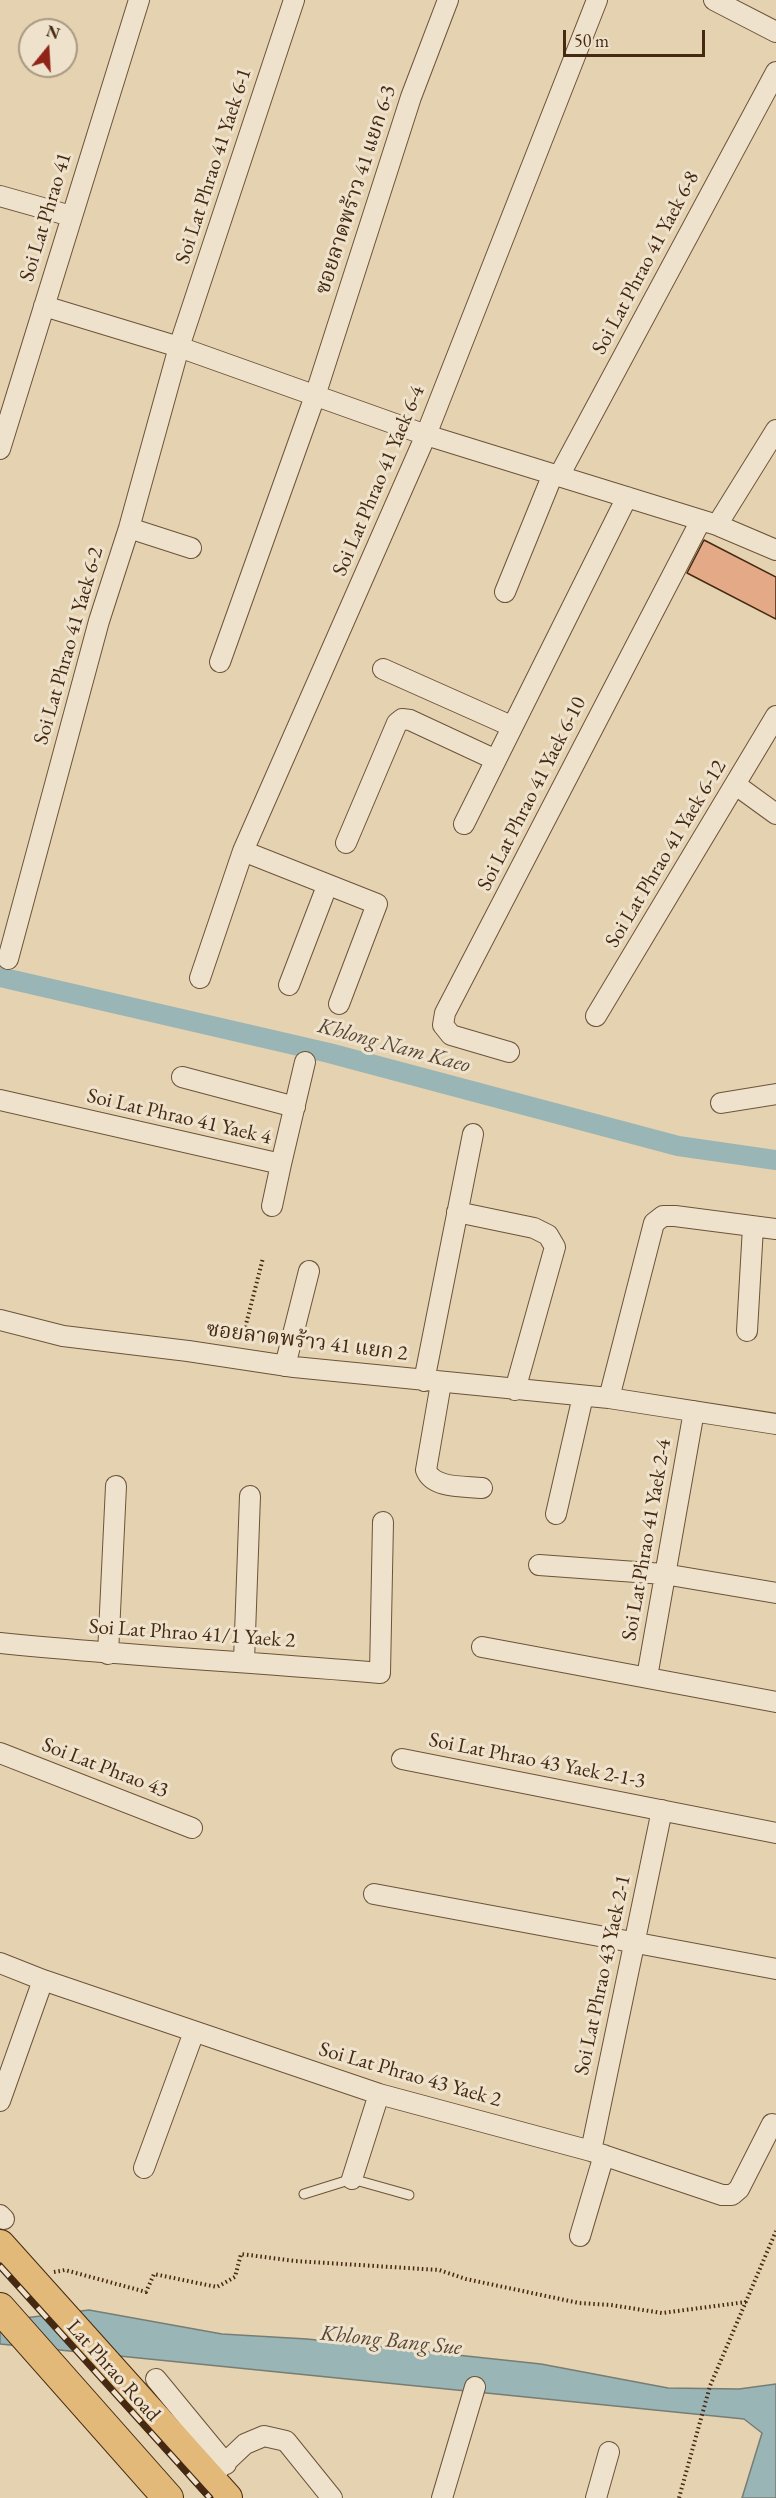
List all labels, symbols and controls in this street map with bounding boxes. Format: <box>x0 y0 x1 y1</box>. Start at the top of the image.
north arrow <box>18 18 78 78</box>
scale bar <box>566 18 708 56</box>
text: N <box>44 20 62 44</box>
text: 50 m <box>574 29 609 52</box>
street label: Soi Lat Phrao 41 Yaek 6-1 <box>170 65 258 267</box>
street label: ซอยลาดพร้าว 41 แยก 6-3 <box>310 82 402 298</box>
street label: Soi Lat Phrao 41 <box>14 149 78 285</box>
street label: Soi Lat Phrao 41 Yaek 6-8 <box>587 167 705 359</box>
street label: Soi Lat Phrao 41 Yaek 6-4 <box>327 382 431 580</box>
street label: Soi Lat Phrao 41 Yaek 6-2 <box>29 544 109 748</box>
street label: Soi Lat Phrao 41 Yaek 6-10 <box>472 693 592 895</box>
street label: Soi Lat Phrao 41 Yaek 6-12 <box>600 756 732 952</box>
water label: Khlong Nam Kaeo <box>315 1013 473 1079</box>
street label: Soi Lat Phrao 41 Yaek 4 <box>84 1084 274 1150</box>
street label: ซอยลาดพร้าว 41 แยก 2 <box>205 1317 409 1367</box>
street label: Soi Lat Phrao 41 Yaek 2-4 <box>617 1437 677 1643</box>
street label: Soi Lat Phrao 41/1 Yaek 2 <box>88 1614 296 1654</box>
street label: Soi Lat Phrao 43 Yaek 2-1-3 <box>427 1728 647 1794</box>
street label: Soi Lat Phrao 43 <box>38 1732 172 1804</box>
street label: Soi Lat Phrao 43 Yaek 2-1 <box>569 1872 637 2078</box>
street label: Soi Lat Phrao 43 Yaek 2 <box>316 2037 504 2113</box>
street label: Lat Phrao Road <box>61 2315 165 2427</box>
water label: Khlong Bang Sue <box>319 2320 463 2362</box>

